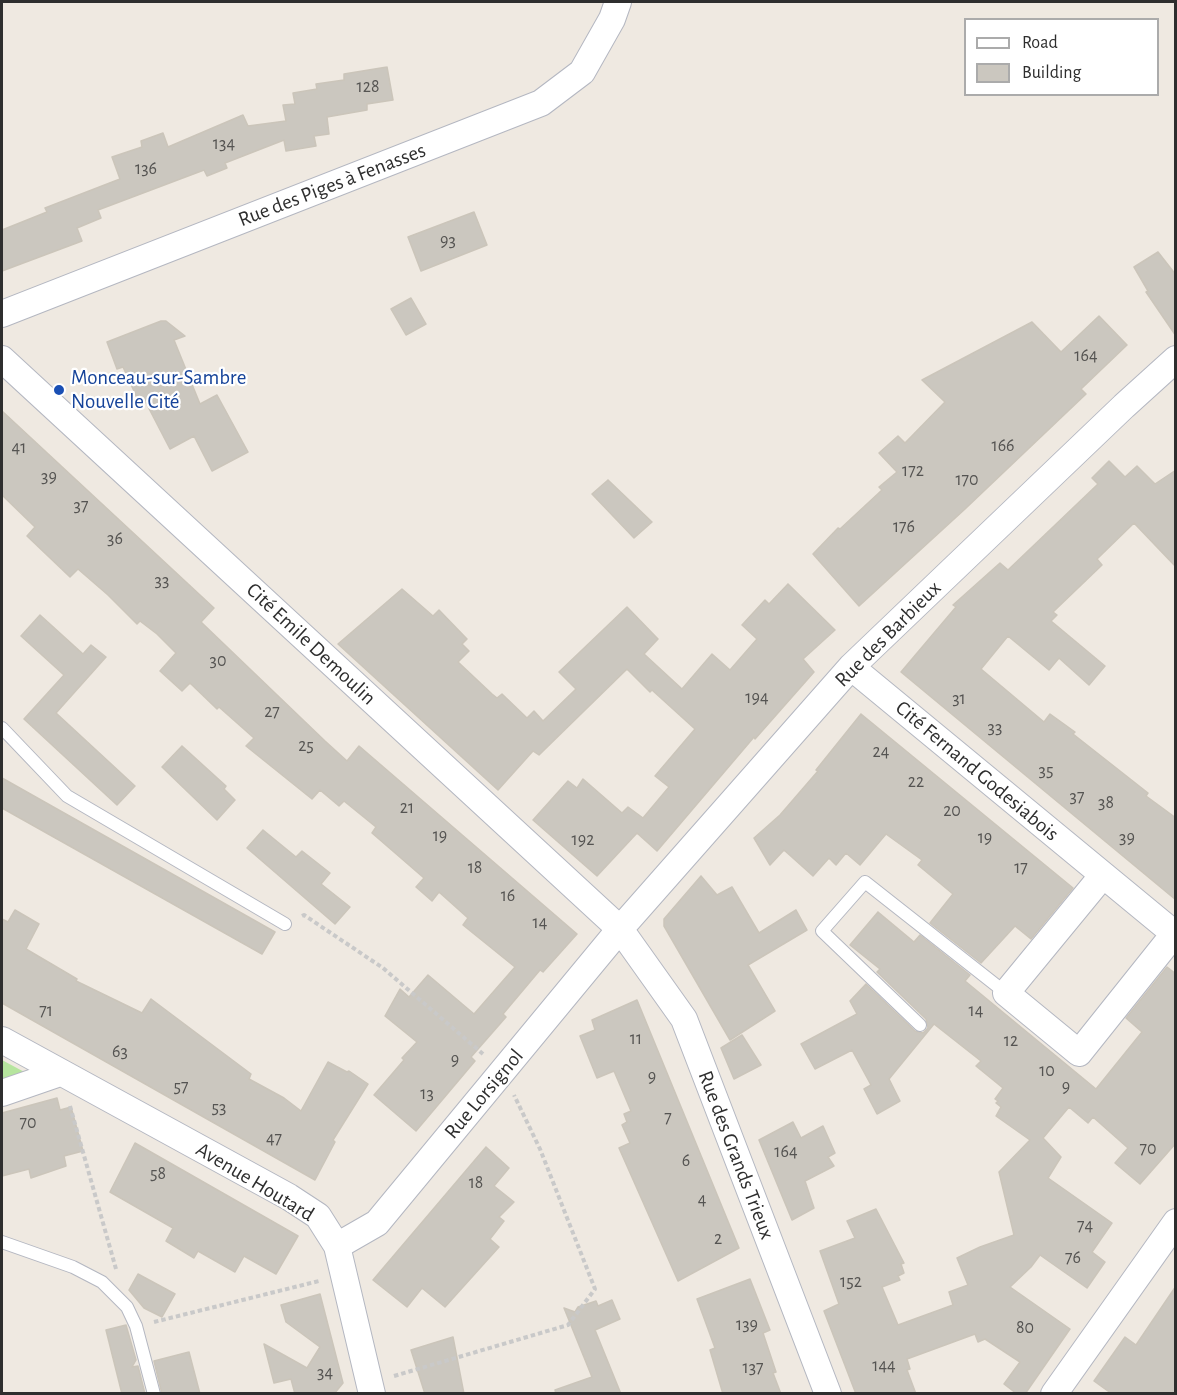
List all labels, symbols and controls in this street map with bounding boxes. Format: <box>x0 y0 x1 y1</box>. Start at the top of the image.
legend <box>964 18 1159 96</box>
text: Road <box>1022 34 1058 52</box>
text: Building <box>1022 64 1081 82</box>
house number: 128 <box>357 76 379 98</box>
house number: 134 <box>213 133 235 155</box>
street label: Rue des Piges à Fenasses <box>235 138 429 232</box>
house number: 136 <box>135 158 157 180</box>
house number: 93 <box>440 230 456 252</box>
house number: 164 <box>1074 345 1098 367</box>
place label: Monceau-sur-Sambre Nouvelle Cité <box>71 365 246 415</box>
marker: Monceau-sur-Sambre Nouvelle Cité <box>52 383 66 397</box>
house number: 166 <box>991 435 1015 457</box>
house number: 41 <box>12 437 26 459</box>
house number: 172 <box>902 460 924 482</box>
house number: 39 <box>41 466 57 488</box>
house number: 170 <box>955 469 979 491</box>
house number: 37 <box>74 495 88 517</box>
house number: 176 <box>893 516 915 538</box>
house number: 36 <box>107 528 123 550</box>
house number: 33 <box>155 570 169 592</box>
street label: Rue des Barbieux <box>830 576 946 692</box>
street label: Cité Emile Demoulin <box>241 578 381 710</box>
house number: 30 <box>210 650 226 672</box>
house number: 194 <box>745 687 769 709</box>
house number: 31 <box>952 688 966 710</box>
street label: Cité Fernand Godesiabois <box>890 695 1064 847</box>
house number: 27 <box>264 701 280 723</box>
house number: 33 <box>988 717 1002 739</box>
house number: 25 <box>298 735 314 757</box>
house number: 24 <box>873 741 889 763</box>
house number: 35 <box>1039 760 1053 782</box>
house number: 22 <box>908 771 924 793</box>
house number: 37 <box>1070 786 1084 808</box>
house number: 38 <box>1098 792 1114 814</box>
house number: 21 <box>400 797 414 819</box>
house number: 20 <box>943 800 961 822</box>
house number: 19 <box>433 825 447 847</box>
house number: 19 <box>978 827 992 849</box>
house number: 39 <box>1119 827 1135 849</box>
house number: 192 <box>572 829 594 851</box>
house number: 18 <box>468 857 482 879</box>
house number: 17 <box>1014 857 1028 879</box>
house number: 16 <box>501 885 515 907</box>
house number: 14 <box>533 912 547 934</box>
house number: 71 <box>39 1000 53 1022</box>
house number: 14 <box>969 1000 983 1022</box>
house number: 11 <box>630 1028 642 1050</box>
house number: 12 <box>1004 1030 1018 1052</box>
house number: 63 <box>112 1041 128 1063</box>
street label: Rue Lorsignol <box>439 1044 529 1144</box>
house number: 9 <box>451 1049 459 1071</box>
house number: 10 <box>1039 1060 1055 1082</box>
house number: 9 <box>648 1066 656 1088</box>
street label: Rue des Grands Trieux <box>692 1067 780 1243</box>
house number: 57 <box>173 1076 189 1098</box>
house number: 9 <box>1062 1076 1070 1098</box>
house number: 13 <box>420 1083 434 1105</box>
house number: 53 <box>212 1097 226 1119</box>
house number: 7 <box>664 1107 672 1129</box>
house number: 70 <box>19 1112 37 1134</box>
house number: 47 <box>266 1128 282 1150</box>
street label: Avenue Houtard <box>191 1137 319 1227</box>
house number: 70 <box>1139 1138 1157 1160</box>
house number: 164 <box>774 1141 798 1163</box>
house number: 6 <box>682 1150 690 1172</box>
house number: 58 <box>150 1163 166 1185</box>
house number: 18 <box>469 1172 483 1194</box>
house number: 4 <box>698 1189 706 1211</box>
house number: 74 <box>1077 1215 1093 1237</box>
house number: 2 <box>714 1228 722 1250</box>
house number: 76 <box>1065 1247 1081 1269</box>
house number: 152 <box>840 1271 862 1293</box>
house number: 139 <box>736 1314 758 1336</box>
house number: 80 <box>1016 1317 1034 1339</box>
house number: 144 <box>872 1355 896 1377</box>
house number: 137 <box>742 1357 764 1379</box>
house number: 34 <box>317 1362 333 1384</box>

